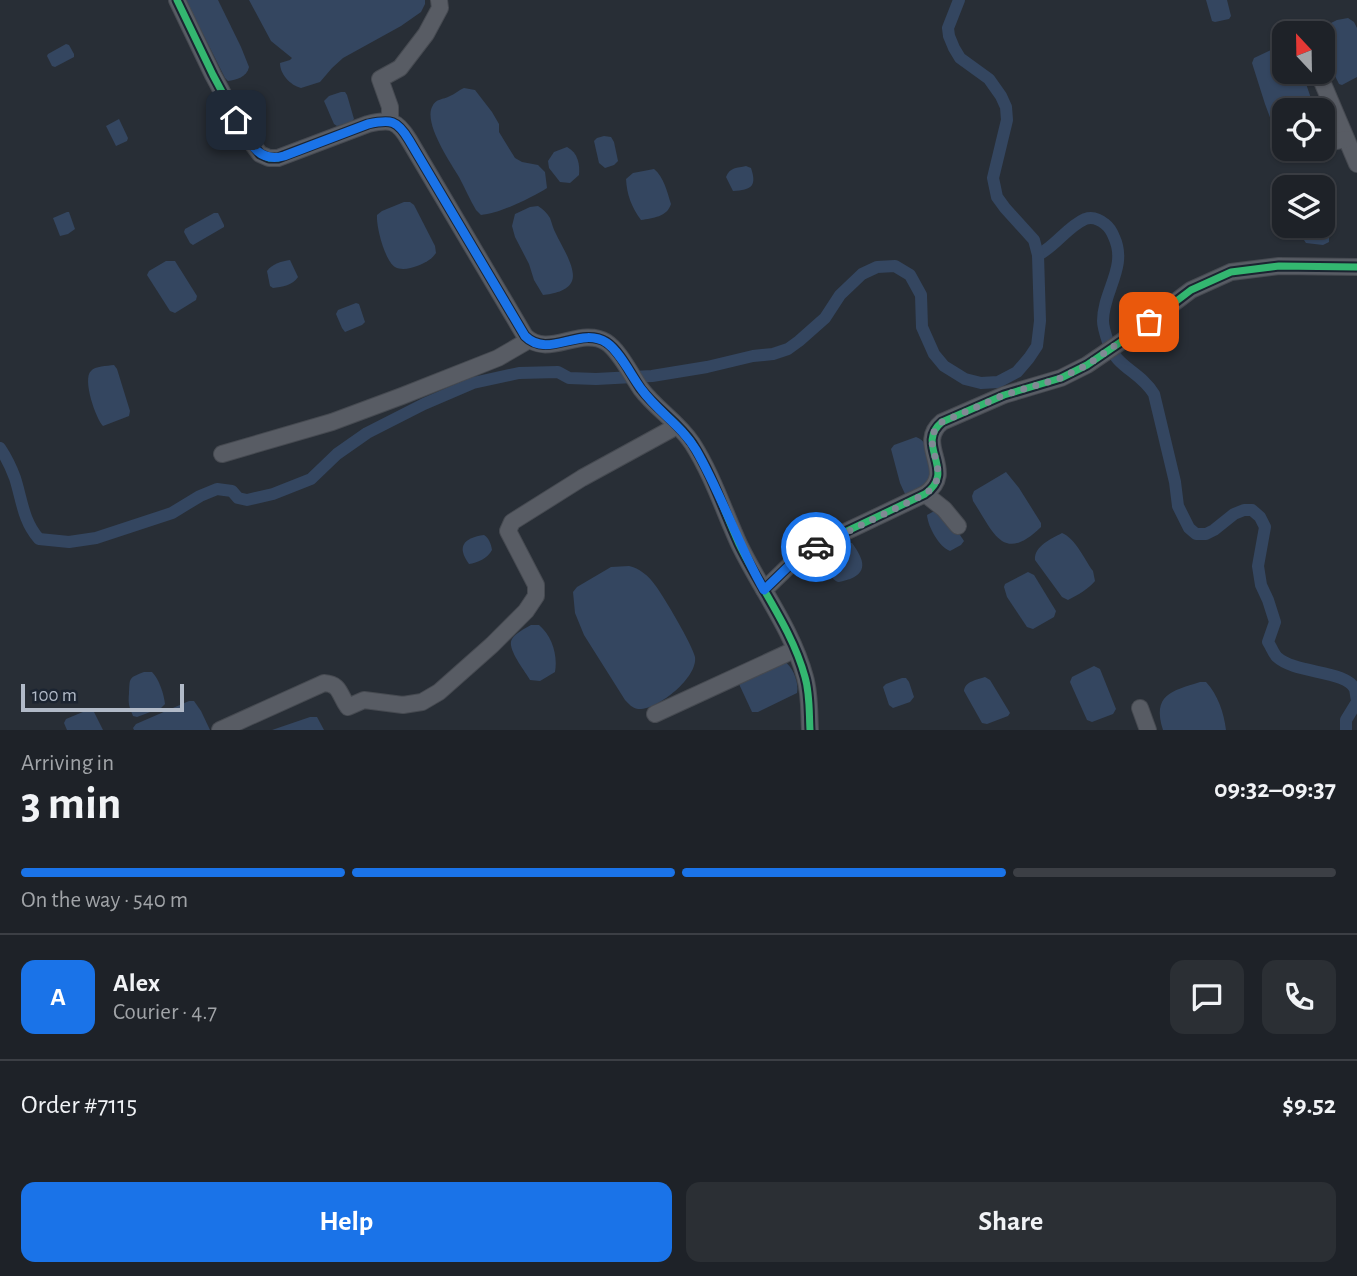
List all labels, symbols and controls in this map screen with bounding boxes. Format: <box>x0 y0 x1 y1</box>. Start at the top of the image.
north arrow <box>1272 21 1335 84</box>
map controls <box>1272 21 1335 238</box>
pin <box>206 90 266 150</box>
button: locate <box>1272 98 1335 161</box>
icon: home <box>217 101 255 139</box>
button: layers <box>1272 175 1335 238</box>
pin <box>1119 292 1179 352</box>
icon: bag <box>1130 303 1168 341</box>
courier <box>781 512 851 582</box>
icon: car <box>797 528 835 566</box>
scale bar <box>21 681 184 713</box>
text: 100 m <box>32 686 77 705</box>
text: Arriving in <box>21 752 114 775</box>
text: 09:32–09:37 <box>1214 776 1336 802</box>
text: 3 min <box>21 781 121 827</box>
text: On the way · 540 m <box>21 889 188 912</box>
button: chat <box>1170 960 1244 1034</box>
button: phone <box>1262 960 1336 1034</box>
text: Alex <box>113 970 160 996</box>
text: A <box>50 984 66 1010</box>
text: Courier · 4.7 <box>113 1001 217 1024</box>
text: Order #7115 <box>21 1092 137 1118</box>
text: $9.52 <box>1282 1092 1336 1118</box>
button: Help <box>21 1182 672 1262</box>
button: Share <box>686 1182 1336 1262</box>

